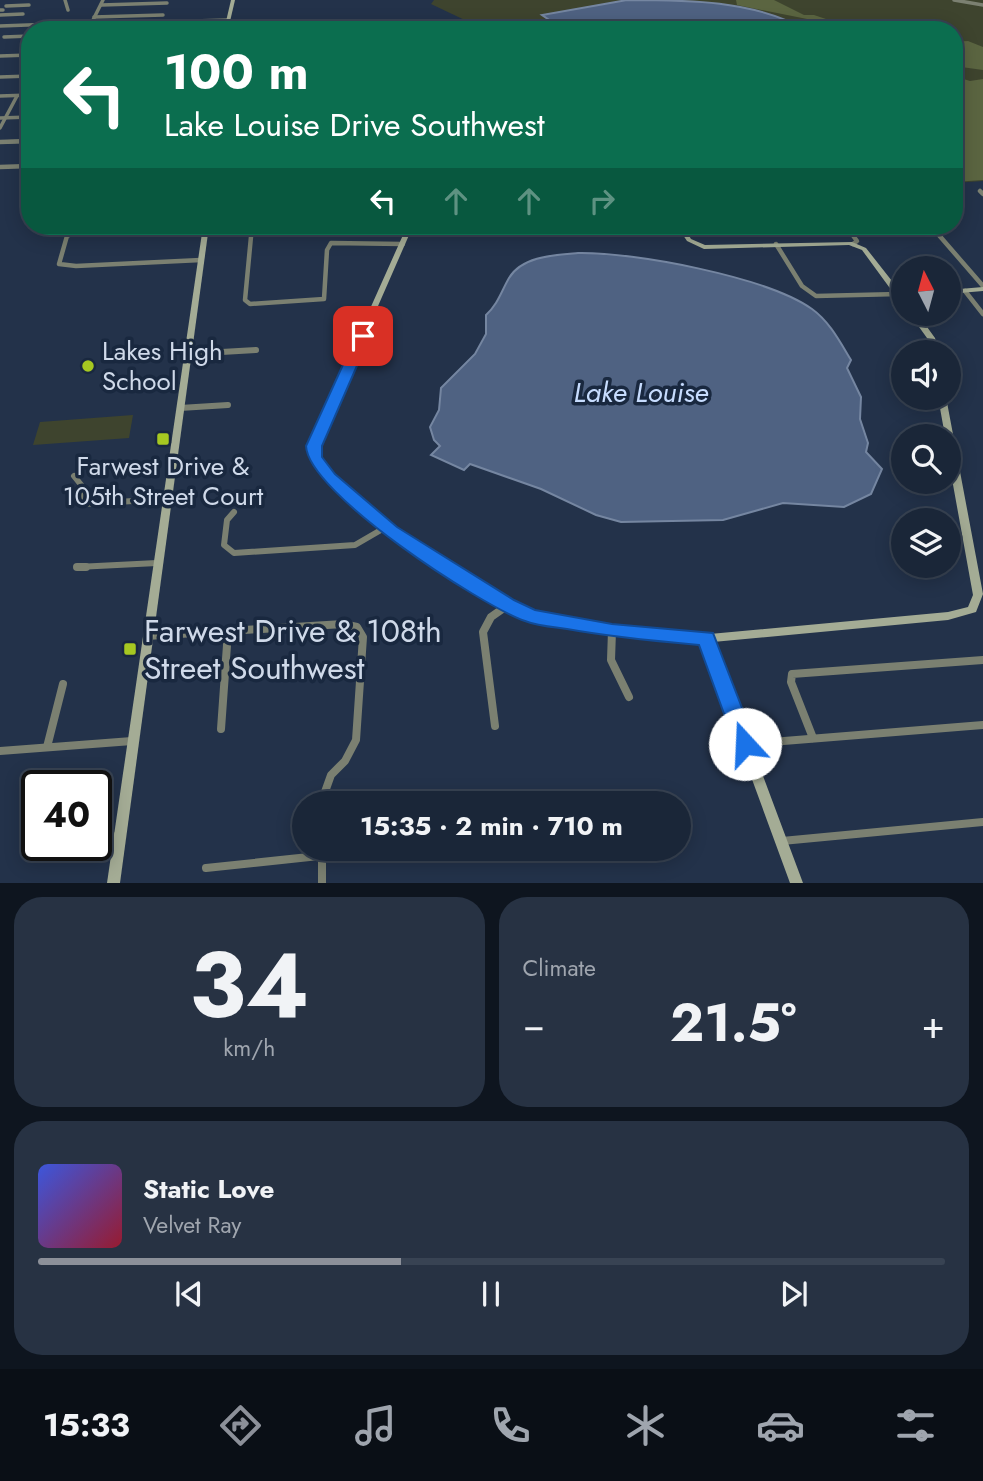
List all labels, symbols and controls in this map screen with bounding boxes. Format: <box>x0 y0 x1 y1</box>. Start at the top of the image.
text: 100 m <box>164 37 309 107</box>
icon: left <box>49 49 140 140</box>
text: Lake Louise Drive Southwest <box>164 102 545 148</box>
icon: left <box>364 182 402 220</box>
icon: ahead <box>437 182 475 220</box>
icon: ahead <box>510 182 548 220</box>
icon: right <box>583 182 621 220</box>
north arrow <box>891 256 961 326</box>
map controls <box>891 256 961 578</box>
pin <box>333 306 393 366</box>
icon: arrive <box>344 317 382 355</box>
place label: Lakes High School <box>102 332 223 400</box>
button: sound <box>891 340 961 410</box>
marker: Lakes High School <box>80 358 96 374</box>
water label: Lake Louise <box>573 372 709 413</box>
button: search <box>891 424 961 494</box>
marker: Farwest Drive & 105th Street Court <box>155 431 171 447</box>
place label: Farwest Drive & 105th Street Court <box>63 447 264 515</box>
button: layers <box>891 508 961 578</box>
place label: Farwest Drive & 108th Street Southwest <box>144 608 442 691</box>
marker: Farwest Drive & 108th Street Southwest <box>122 641 138 657</box>
position arrow <box>708 707 782 781</box>
speed limit sign: 40 <box>21 770 112 861</box>
text: 15:35 · 2 min · 710 m <box>360 807 623 845</box>
text: 34 <box>189 920 309 1051</box>
text: Climate <box>523 951 596 985</box>
text: 21.5° <box>670 985 796 1061</box>
text: − <box>523 997 545 1052</box>
text: + <box>922 997 945 1052</box>
text: km/h <box>223 1031 275 1065</box>
text: Static Love <box>143 1170 275 1208</box>
text: Velvet Ray <box>143 1208 241 1242</box>
icon: previous <box>170 1275 208 1313</box>
icon: pause <box>472 1275 510 1313</box>
icon: next <box>775 1275 813 1313</box>
icon: directions <box>216 1401 265 1450</box>
icon: music <box>351 1401 400 1450</box>
icon: phone <box>486 1401 535 1450</box>
icon: climate <box>621 1401 670 1450</box>
icon: car <box>756 1401 805 1450</box>
icon: filters <box>891 1401 940 1450</box>
text: 15:33 <box>43 1402 130 1448</box>

